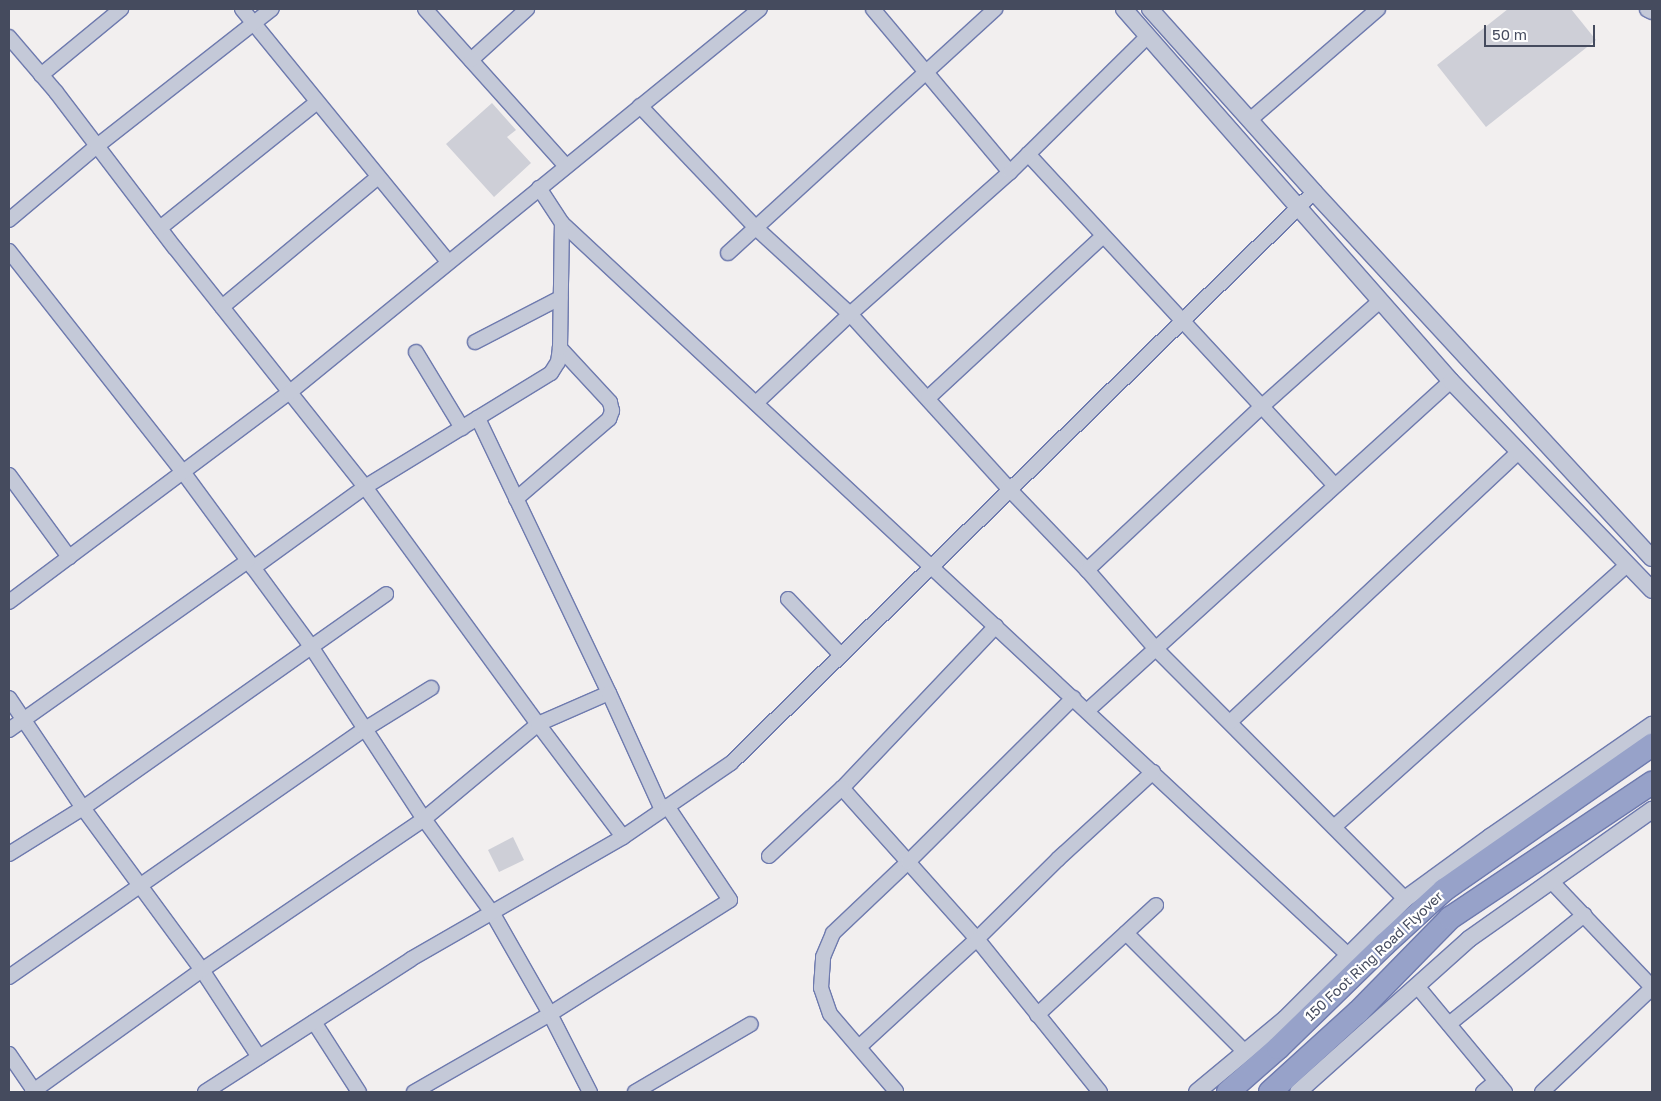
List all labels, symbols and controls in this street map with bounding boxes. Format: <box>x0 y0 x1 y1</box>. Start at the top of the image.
scale bar <box>1486 15 1597 47</box>
text: 50 m <box>1492 25 1527 43</box>
street label: 150 Foot Ring Road Flyover <box>1302 888 1446 1024</box>

